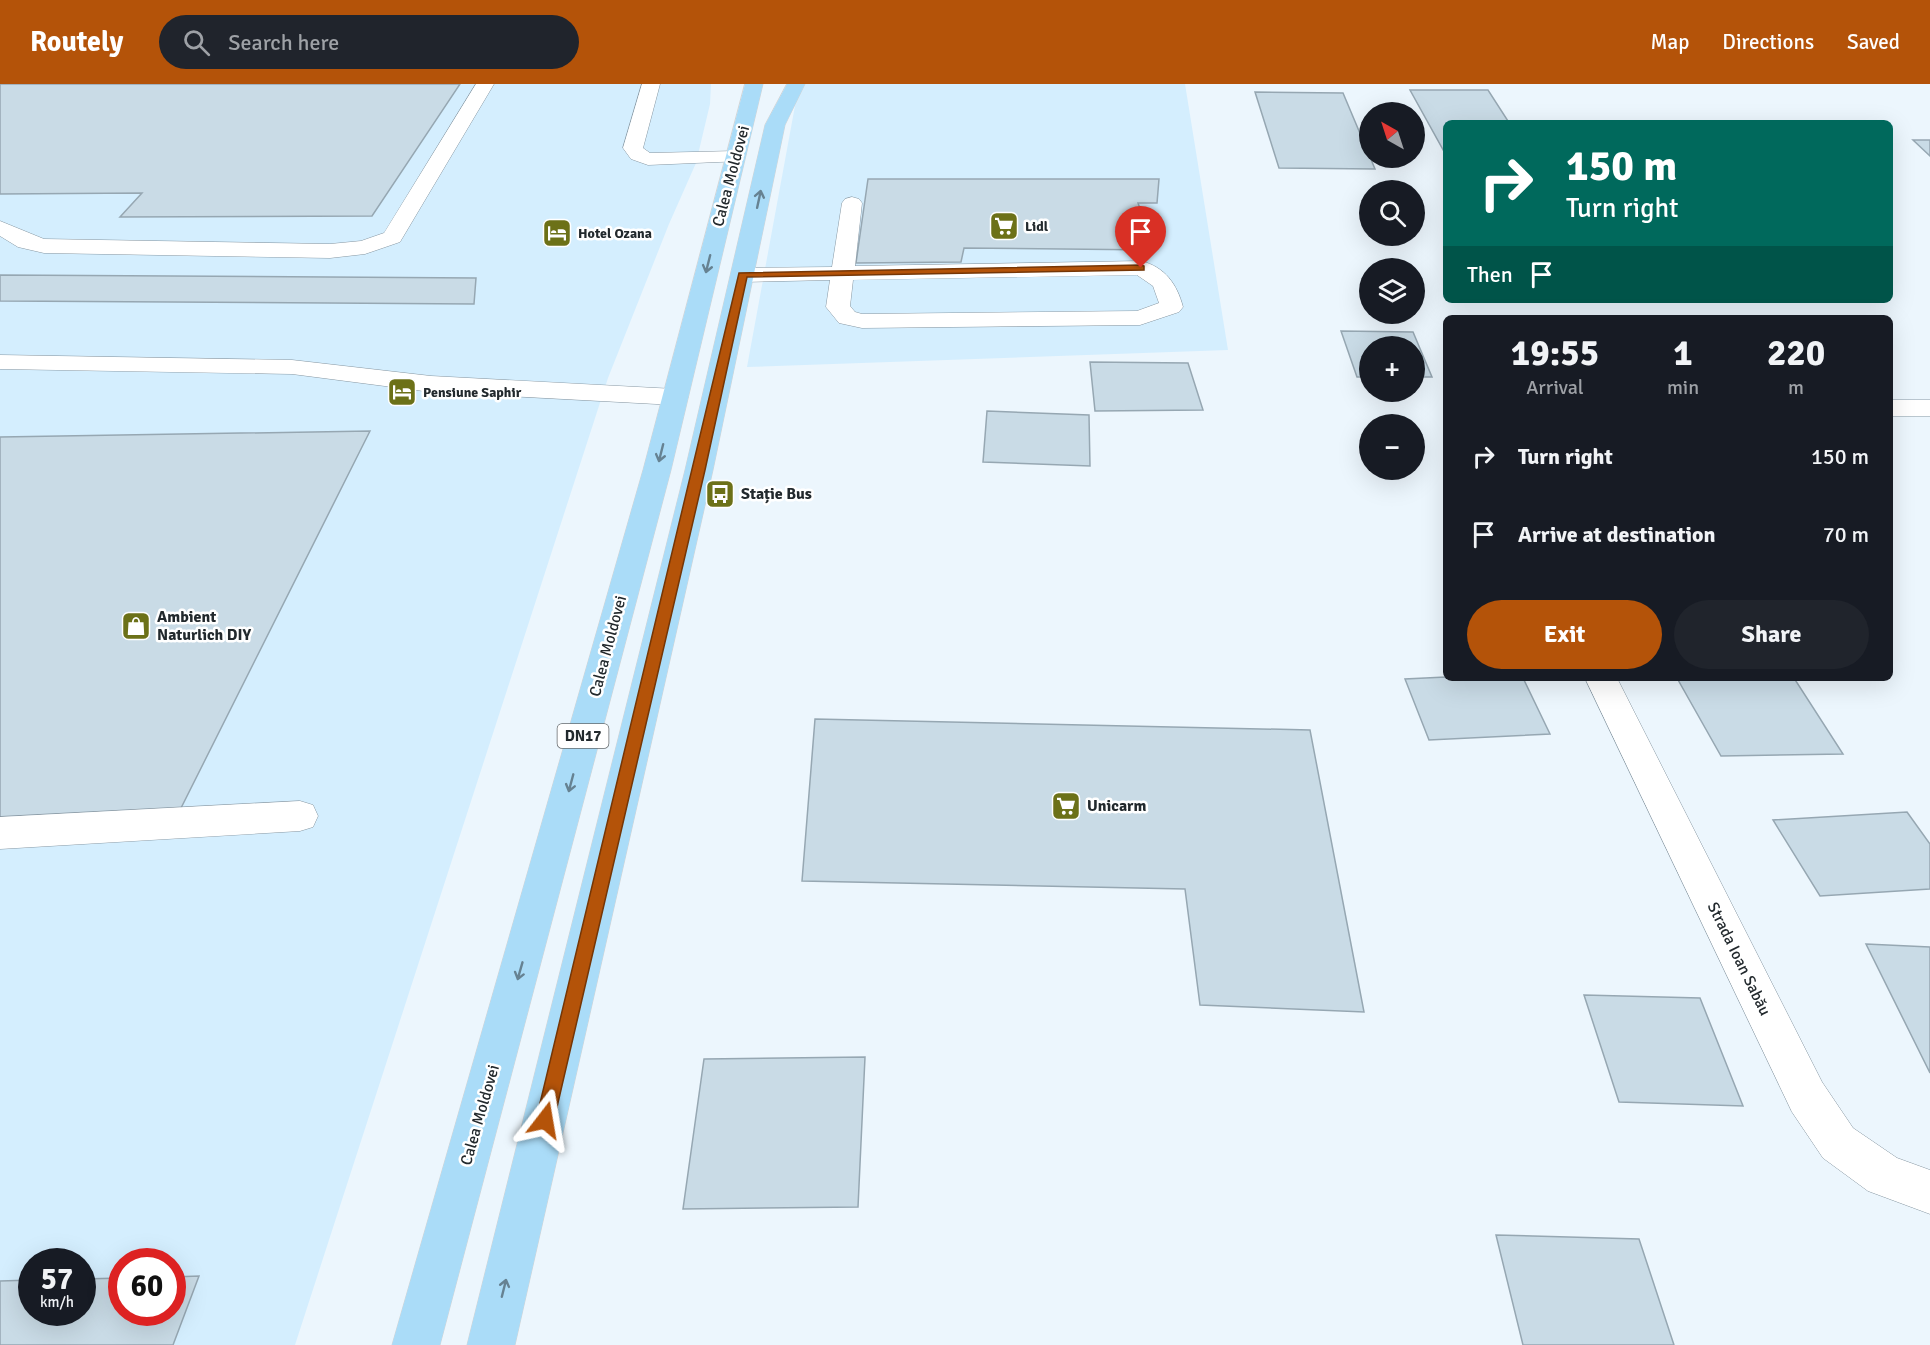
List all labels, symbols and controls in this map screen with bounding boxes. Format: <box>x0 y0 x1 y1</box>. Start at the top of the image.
search box <box>159 15 579 69</box>
text: Routely <box>30 25 123 59</box>
icon: search <box>180 26 213 59</box>
text: Search here <box>228 29 339 56</box>
text: Map <box>1651 29 1689 55</box>
text: Directions <box>1722 29 1814 55</box>
text: Saved <box>1847 29 1900 55</box>
north arrow <box>1359 102 1425 168</box>
map controls <box>1359 102 1425 480</box>
street label: Calea Moldovei <box>708 123 754 229</box>
text: 150 m <box>1566 141 1677 192</box>
icon: right <box>1467 144 1545 222</box>
button: search <box>1359 180 1425 246</box>
one-way arrow <box>754 189 766 208</box>
text: Turn right <box>1566 192 1679 225</box>
pin <box>1115 206 1166 268</box>
supermarket icon: Lidl <box>988 210 1020 242</box>
icon: arrive <box>1124 215 1157 248</box>
hotel icon: Hotel Ozana <box>541 217 573 249</box>
place label: Lidl <box>1025 218 1049 235</box>
place label: Hotel Ozana <box>578 225 652 242</box>
one-way arrow <box>702 254 714 273</box>
button: layers <box>1359 258 1425 324</box>
icon: arrive <box>1525 258 1558 291</box>
text: Then <box>1467 261 1513 288</box>
text: 19:55 <box>1511 331 1599 376</box>
text: 1 <box>1673 331 1693 376</box>
text: 220 <box>1767 331 1825 376</box>
button: + <box>1359 336 1425 402</box>
text: Arrival <box>1526 375 1584 400</box>
text: min <box>1667 375 1699 400</box>
text: m <box>1788 375 1804 400</box>
hotel icon: Pensiune Saphir <box>386 376 418 408</box>
place label: Pensiune Saphir <box>423 384 522 401</box>
button: − <box>1359 414 1425 480</box>
icon: right <box>1467 440 1500 473</box>
one-way arrow <box>655 443 667 462</box>
text: Turn right <box>1518 443 1613 470</box>
text: 150 m <box>1811 443 1869 470</box>
bus stop icon: Stație Bus <box>704 478 736 510</box>
place label: Stație Bus <box>741 484 812 504</box>
icon: arrive <box>1467 518 1500 551</box>
text: Arrive at destination <box>1518 521 1715 548</box>
text: 70 m <box>1823 521 1869 548</box>
street label: Calea Moldovei <box>585 593 631 699</box>
button: Exit <box>1467 600 1662 669</box>
button: Share <box>1674 600 1869 669</box>
place label: Ambient Naturlich DIY <box>157 607 251 645</box>
shop icon: Ambient Naturlich DIY <box>120 610 152 642</box>
road number: DN17 <box>558 724 608 748</box>
one-way arrow <box>564 773 576 792</box>
supermarket icon: Unicarm <box>1050 790 1082 822</box>
place label: Unicarm <box>1087 796 1146 816</box>
street label: Strada Ioan Sabău <box>1703 899 1775 1019</box>
one-way arrow <box>514 961 525 980</box>
street label: Calea Moldovei <box>456 1062 504 1168</box>
position arrow <box>513 1088 577 1152</box>
speed limit sign: 60 <box>108 1248 186 1326</box>
text: 57 <box>41 1261 73 1298</box>
one-way arrow <box>499 1279 511 1298</box>
text: km/h <box>40 1293 74 1311</box>

